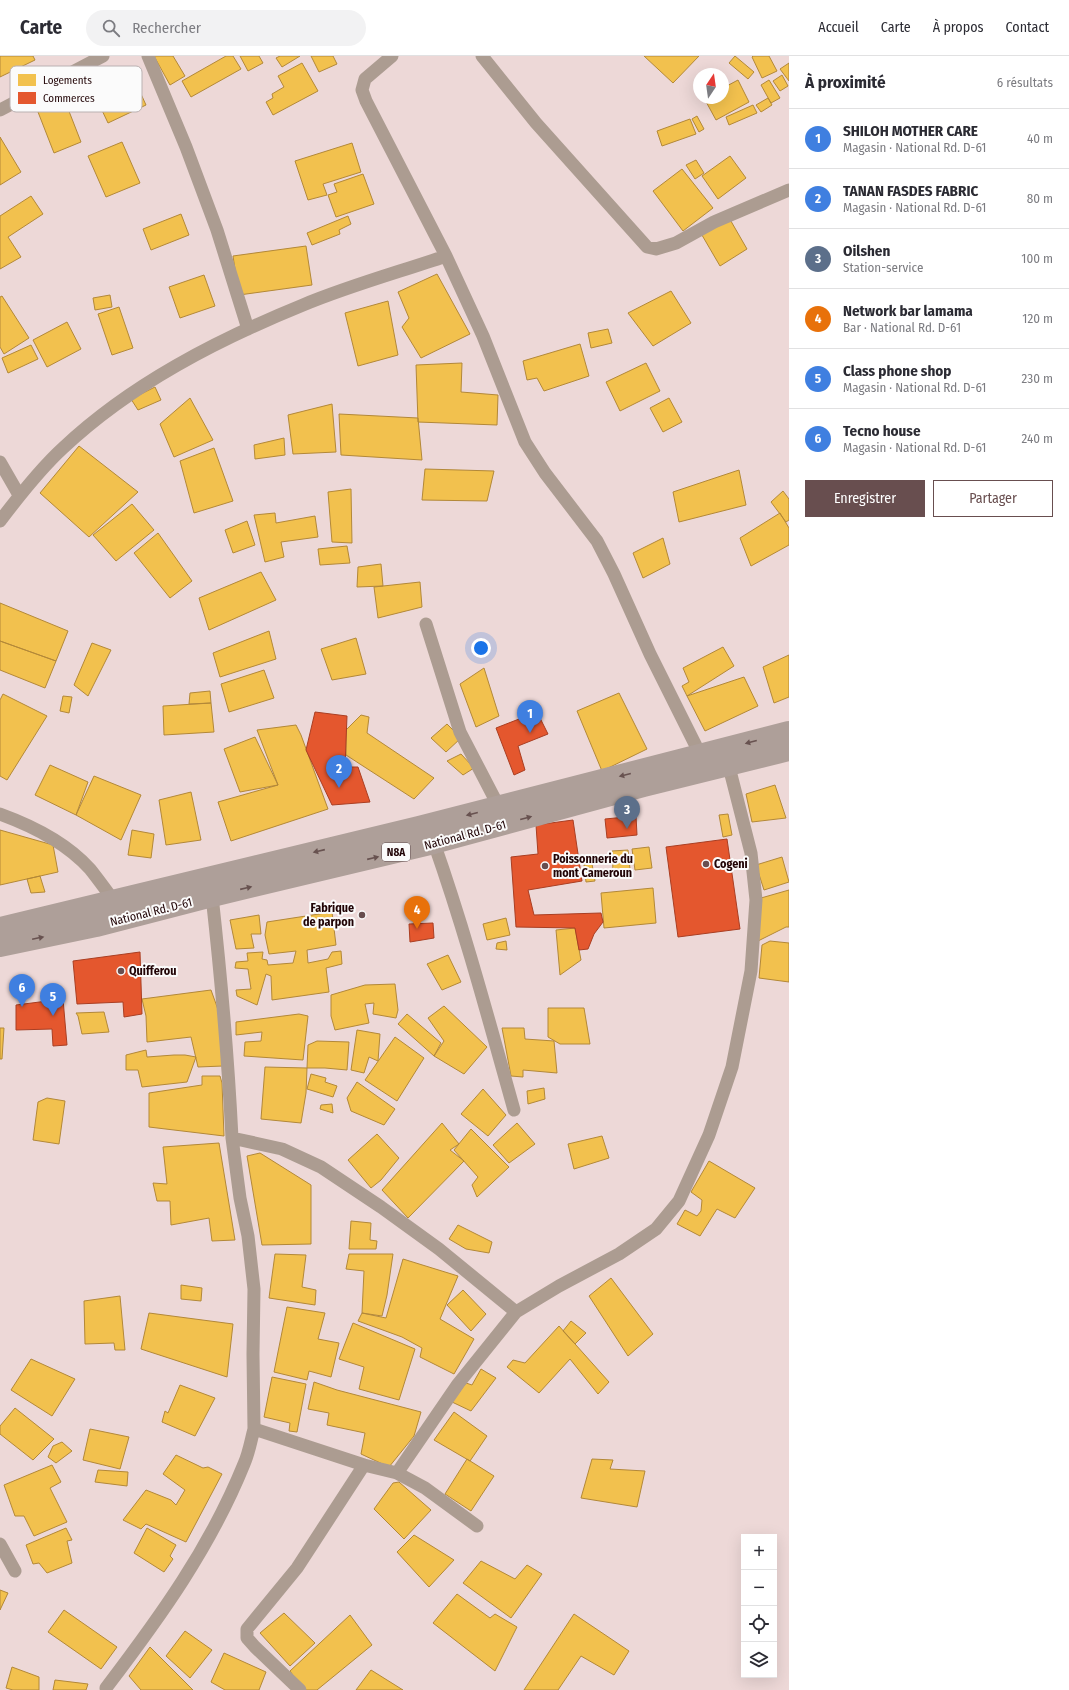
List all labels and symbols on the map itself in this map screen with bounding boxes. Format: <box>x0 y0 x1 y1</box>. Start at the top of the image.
legend <box>10 66 142 112</box>
north arrow <box>693 68 729 104</box>
text: Logements <box>43 74 92 87</box>
text: Commerces <box>43 92 95 105</box>
your location <box>471 638 491 658</box>
pin: 1 <box>517 700 543 733</box>
one-way arrow <box>745 739 757 745</box>
pin: 2 <box>326 755 352 788</box>
one-way arrow <box>619 772 631 778</box>
pin: 3 <box>614 796 640 829</box>
one-way arrow <box>466 811 479 817</box>
one-way arrow <box>520 815 532 821</box>
street label: National Rd. D-61 <box>423 817 507 853</box>
road number: N8A <box>382 843 410 861</box>
one-way arrow <box>313 849 325 855</box>
place label: Poissonnerie du mont Cameroun <box>553 852 633 880</box>
one-way arrow <box>367 855 379 861</box>
place label: Cogeni <box>714 857 748 871</box>
marker: Cogeni <box>701 859 711 869</box>
marker: Poissonnerie du mont Cameroun <box>540 861 550 871</box>
one-way arrow <box>240 885 252 891</box>
street label: National Rd. D-61 <box>108 895 194 929</box>
pin: 4 <box>404 896 430 929</box>
place label: Fabrique de parpon <box>303 901 354 929</box>
marker: Fabrique de parpon <box>357 910 367 920</box>
one-way arrow <box>32 935 44 941</box>
place label: Quifferou <box>129 964 176 978</box>
marker: Quifferou <box>116 966 126 976</box>
pin: 6 <box>9 974 35 1007</box>
pin: 5 <box>40 983 66 1016</box>

